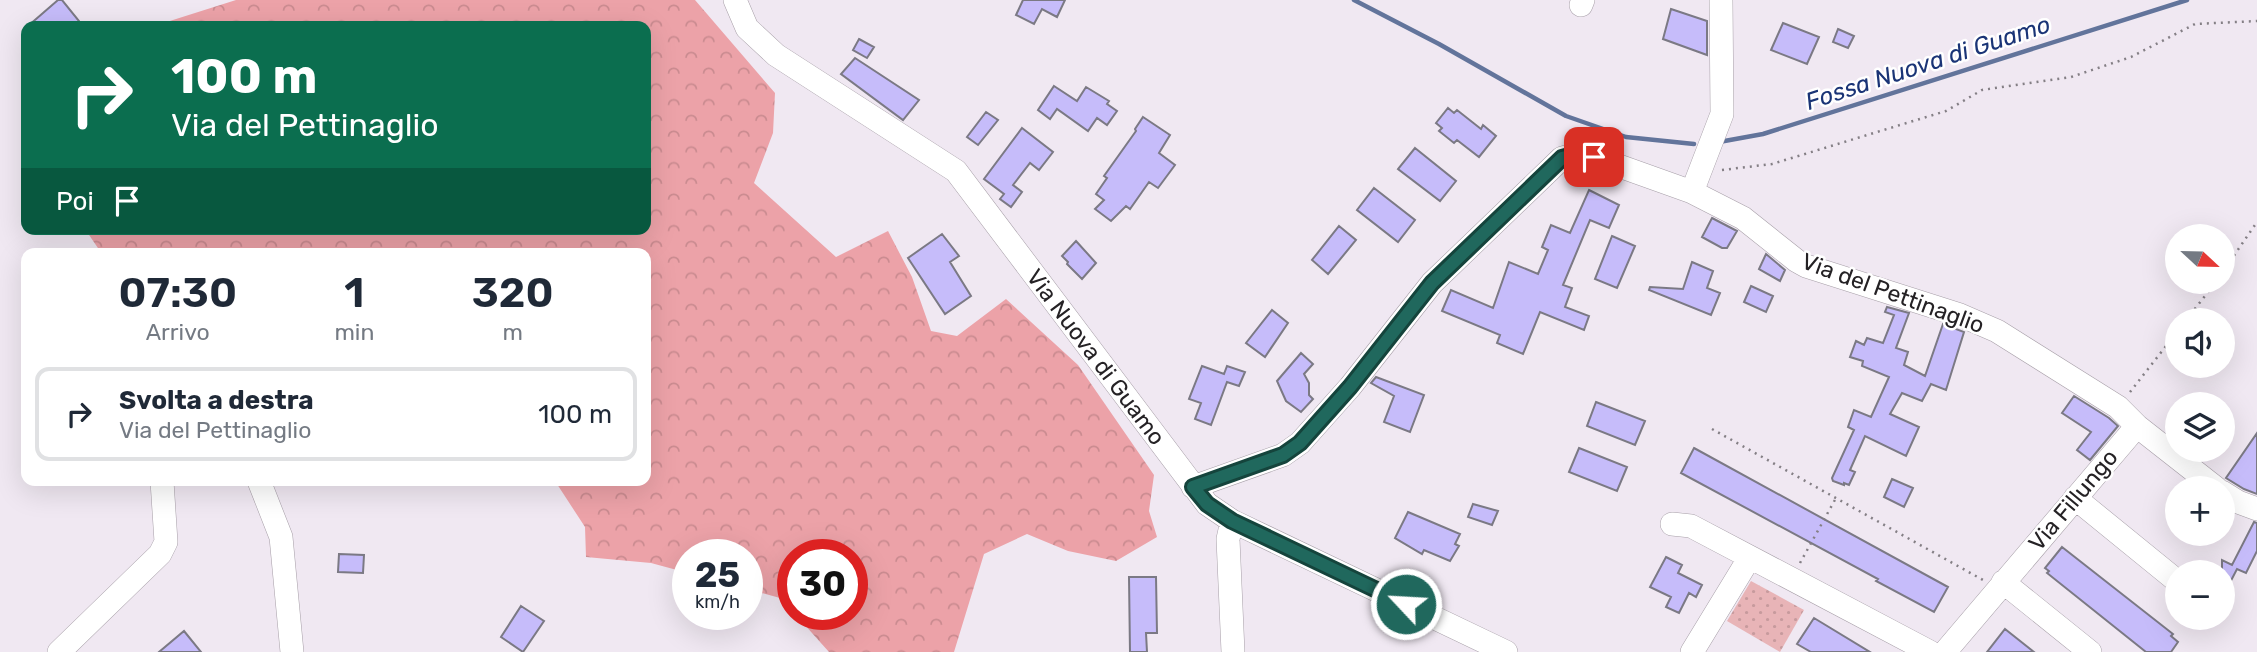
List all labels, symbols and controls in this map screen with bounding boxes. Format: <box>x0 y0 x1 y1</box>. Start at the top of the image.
water label: Fossa Nuova di Guamo <box>1802 10 2054 116</box>
text: 100 m <box>171 47 317 105</box>
icon: right <box>56 49 147 140</box>
text: Via del Pettinaglio <box>171 106 439 144</box>
pin <box>1564 127 1624 187</box>
icon: arrive <box>1575 138 1613 176</box>
icon: arrive <box>108 182 146 220</box>
text: Poi <box>56 186 94 217</box>
north arrow <box>2165 224 2235 294</box>
map controls <box>2165 224 2235 630</box>
street label: Via del Pettinaglio <box>1798 247 1988 339</box>
street label: Via Nuova di Guamo <box>1021 264 1171 450</box>
text: 07:30 <box>118 268 237 318</box>
text: 1 <box>344 268 364 318</box>
text: 320 <box>472 268 554 318</box>
button: sound <box>2165 308 2235 378</box>
text: Arrivo <box>146 318 210 346</box>
text: min <box>334 318 374 346</box>
text: m <box>502 318 523 346</box>
text: Svolta a destra <box>119 385 314 416</box>
button: layers <box>2165 392 2235 462</box>
icon: right <box>60 395 98 433</box>
text: 100 m <box>538 399 612 430</box>
text: Via del Pettinaglio <box>119 416 311 444</box>
street label: Via Fillungo <box>2022 444 2124 556</box>
button: + <box>2165 476 2235 546</box>
speed limit sign: 30 <box>777 539 868 630</box>
text: 25 <box>695 554 740 596</box>
button: − <box>2165 560 2235 630</box>
position arrow <box>1369 567 1443 641</box>
text: km/h <box>695 591 740 613</box>

